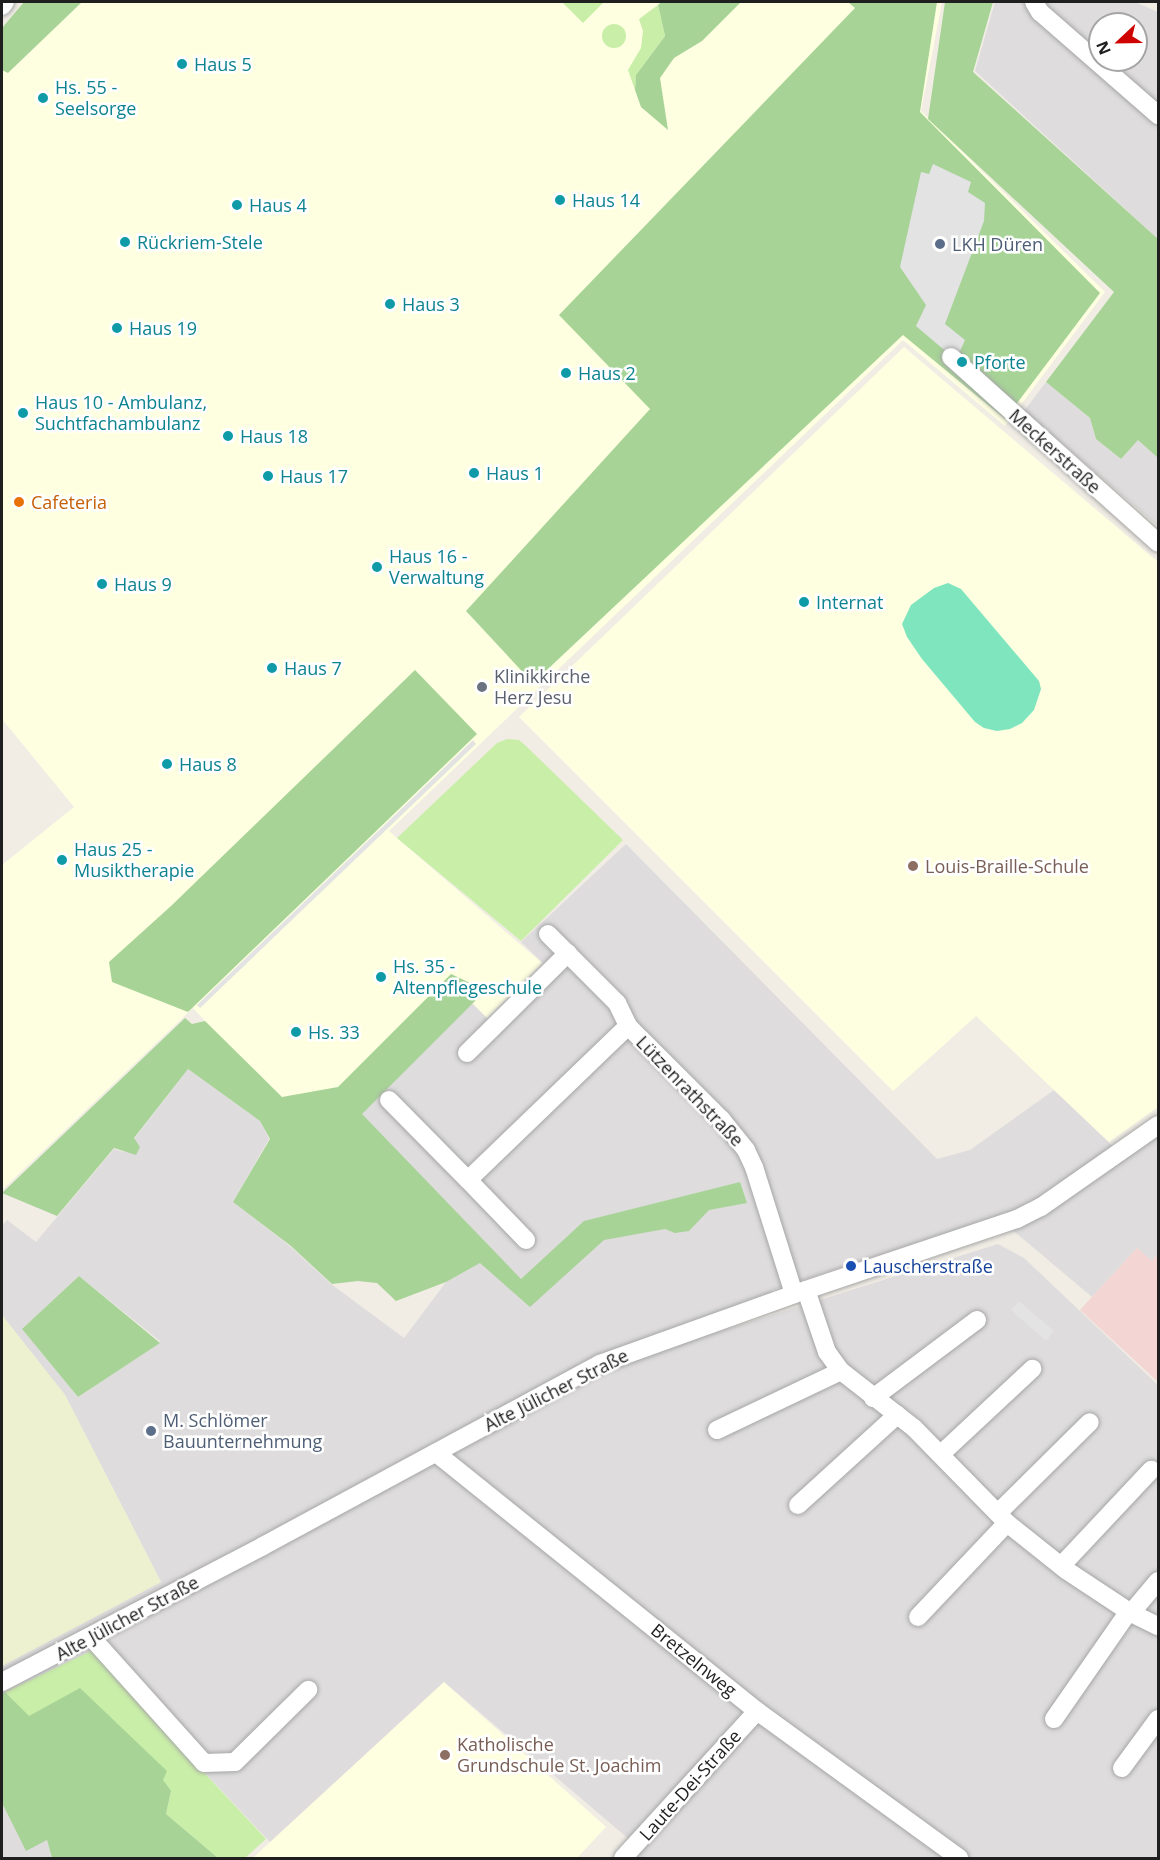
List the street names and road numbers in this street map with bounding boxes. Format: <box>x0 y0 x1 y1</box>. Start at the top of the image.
street label: Meckerstraße <box>1005 404 1105 498</box>
street label: Lützenrathstraße <box>632 1031 748 1151</box>
street label: Alte Jülicher Straße <box>480 1344 632 1436</box>
street label: Alte Jülicher Straße <box>52 1571 202 1665</box>
street label: Bretzelnweg <box>647 1619 741 1701</box>
street label: Laute-Dei-Straße <box>635 1725 745 1845</box>

